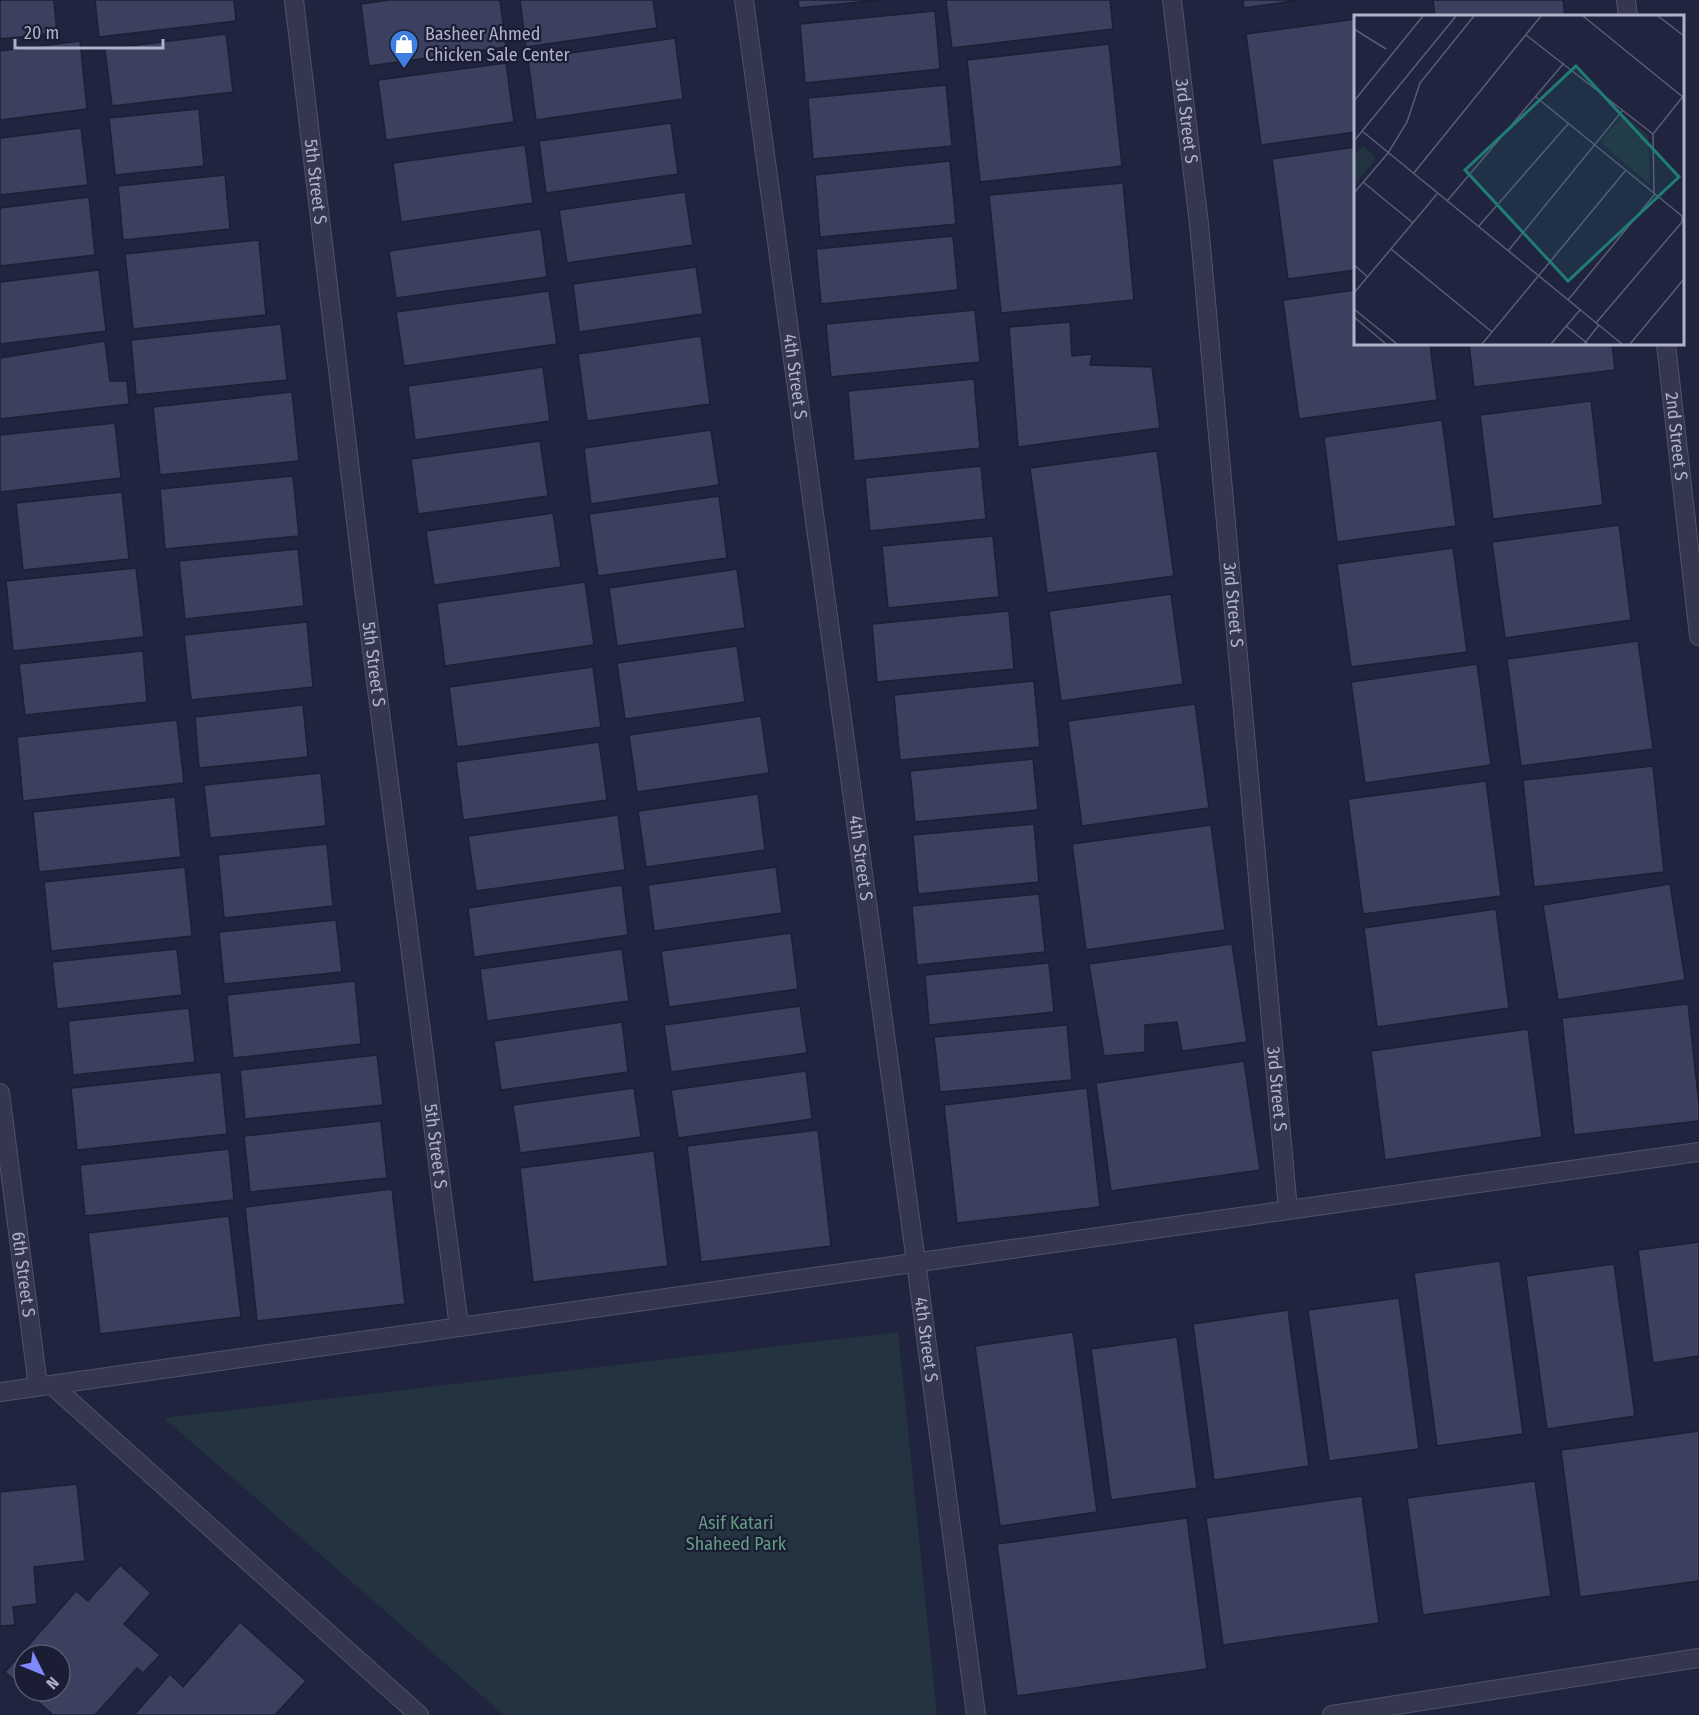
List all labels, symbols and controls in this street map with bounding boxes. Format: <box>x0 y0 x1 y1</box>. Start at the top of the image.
scale bar <box>15 12 164 50</box>
inset map <box>1354 15 1684 345</box>
text: 20 m <box>24 22 59 44</box>
place label: Basheer Ahmed Chicken Sale Center <box>425 23 571 66</box>
shop icon: Basheer Ahmed Chicken Sale Center <box>388 28 420 70</box>
street label: 3rd Street S <box>1171 77 1203 165</box>
street label: 5th Street S <box>300 138 332 225</box>
street label: 4th Street S <box>779 333 812 421</box>
street label: 2nd Street S <box>1661 391 1692 482</box>
street label: 3rd Street S <box>1219 561 1248 648</box>
street label: 5th Street S <box>357 621 390 708</box>
street label: 4th Street S <box>844 814 878 902</box>
street label: 3rd Street S <box>1262 1045 1292 1132</box>
street label: 5th Street S <box>419 1103 452 1190</box>
street label: 6th Street S <box>7 1230 40 1319</box>
street label: 4th Street S <box>910 1296 943 1384</box>
park label: Asif Katari Shaheed Park <box>686 1512 787 1555</box>
north arrow <box>12 1643 72 1703</box>
text: N <box>42 1673 63 1693</box>

